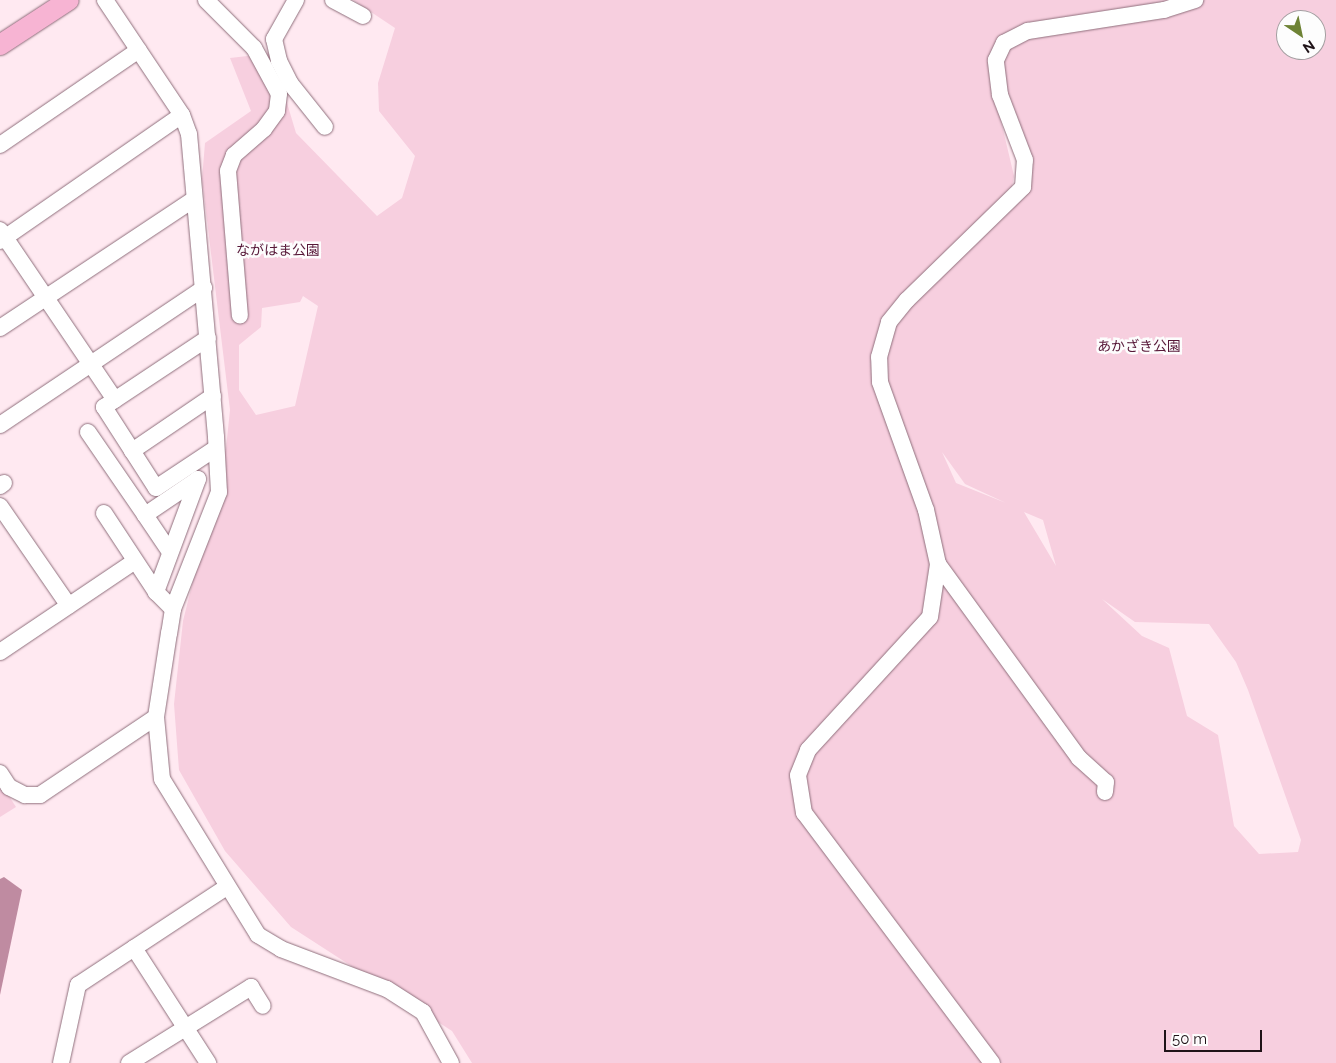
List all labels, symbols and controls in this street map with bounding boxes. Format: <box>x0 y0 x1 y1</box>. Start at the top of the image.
north arrow <box>1276 10 1326 60</box>
text: N <box>1300 37 1318 56</box>
park label: ながはま公園 <box>236 242 320 258</box>
park label: あかざき公園 <box>1097 338 1181 354</box>
scale bar <box>1166 1020 1264 1052</box>
text: 50 m <box>1172 1030 1207 1048</box>

